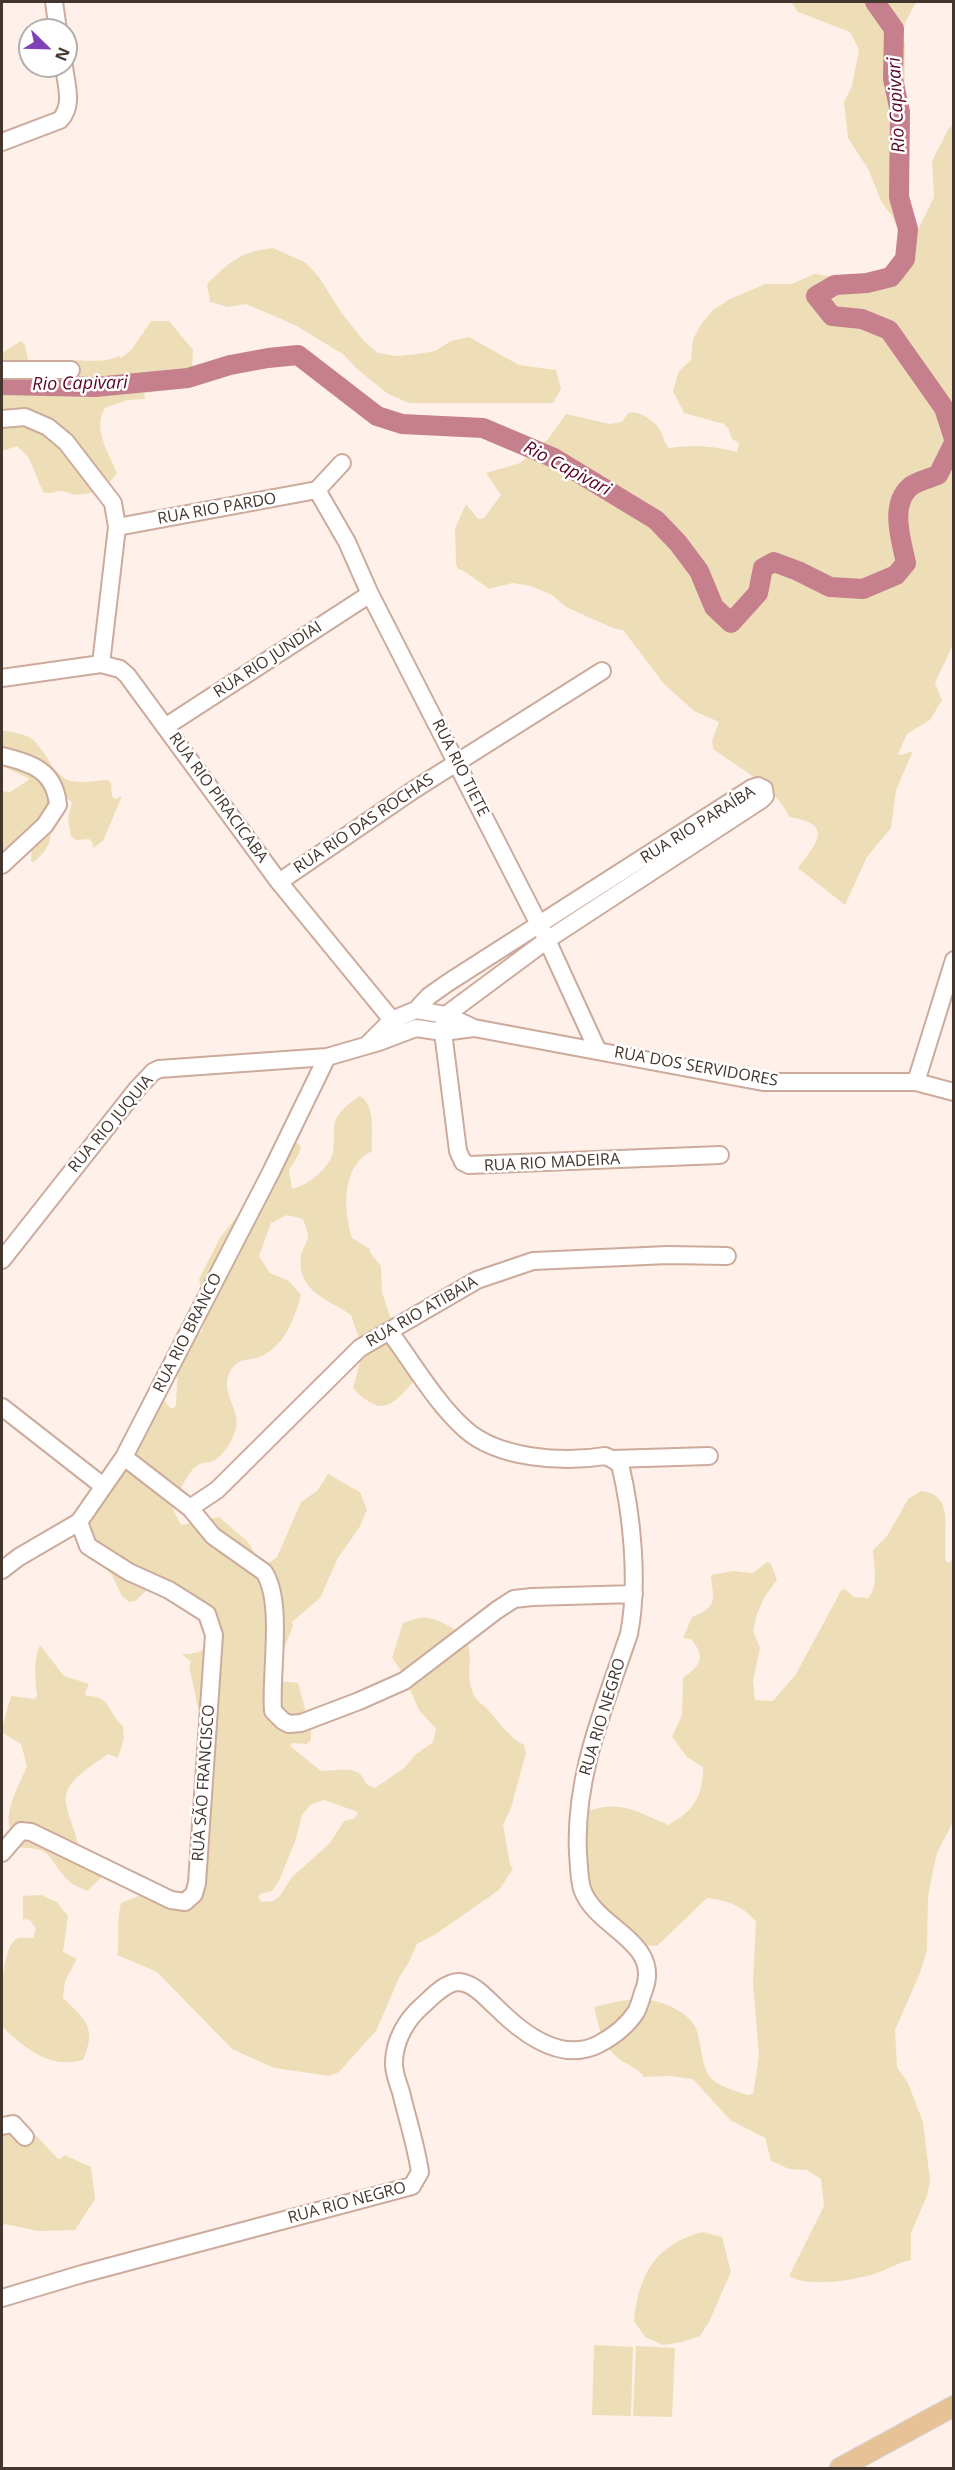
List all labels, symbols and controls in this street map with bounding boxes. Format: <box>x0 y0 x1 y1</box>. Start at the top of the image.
north arrow <box>18 18 78 78</box>
text: N <box>50 44 75 65</box>
water label: Rio Capivari <box>884 57 910 153</box>
water label: Rio Capivari <box>32 372 128 396</box>
water label: Rio Capivari <box>520 437 614 501</box>
street label: RUA RIO PARDO <box>156 489 278 529</box>
street label: RUA RIO JUNDIAI <box>210 618 326 702</box>
street label: RUA RIO TIETE <box>427 716 493 820</box>
street label: RUA RIO PIRACICABA <box>164 729 272 867</box>
street label: RUA RIO DAS ROCHAS <box>290 770 438 878</box>
street label: RUA RIO PARAÍBA <box>637 782 759 868</box>
street label: RUA DOS SERVIDORES <box>613 1043 779 1091</box>
street label: RUA RIO JUQUIA <box>65 1071 157 1177</box>
street label: RUA RIO MADEIRA <box>483 1150 621 1176</box>
street label: RUA RIO BRANCO <box>150 1270 226 1396</box>
street label: RUA RIO ATIBAIA <box>363 1272 481 1352</box>
street label: RUA RIO NEGRO <box>576 1656 630 1778</box>
street label: RUA SÃO FRANCISCO <box>189 1704 219 1862</box>
street label: RUA RIO NEGRO <box>286 2178 408 2228</box>

